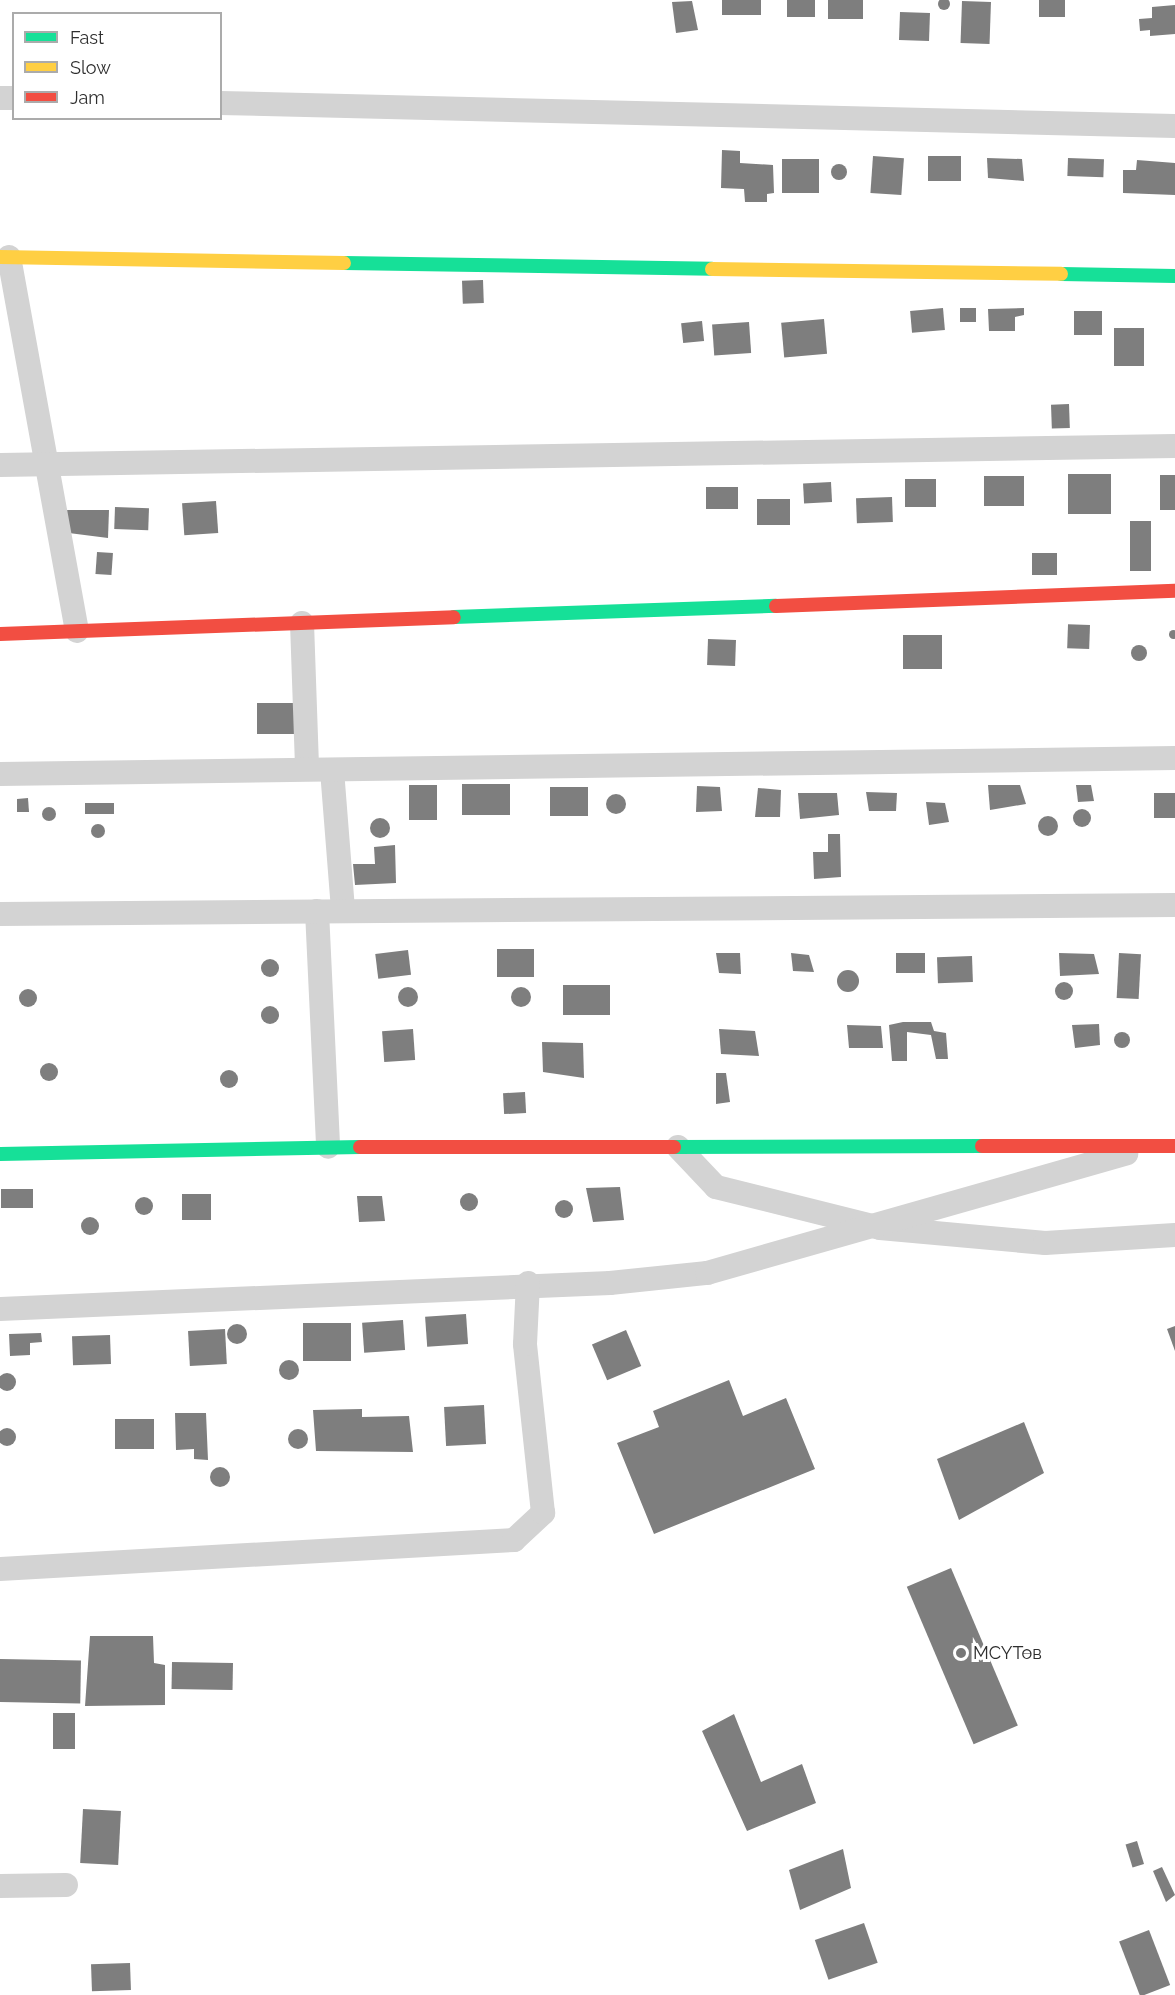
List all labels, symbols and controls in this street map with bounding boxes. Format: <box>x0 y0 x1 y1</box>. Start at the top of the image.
legend <box>12 12 222 120</box>
text: Fast <box>70 27 104 48</box>
text: Slow <box>70 57 111 78</box>
text: Jam <box>70 87 105 108</box>
place label: МСҮТөв <box>973 1642 1042 1664</box>
marker: МСҮТөв <box>954 1646 968 1660</box>

